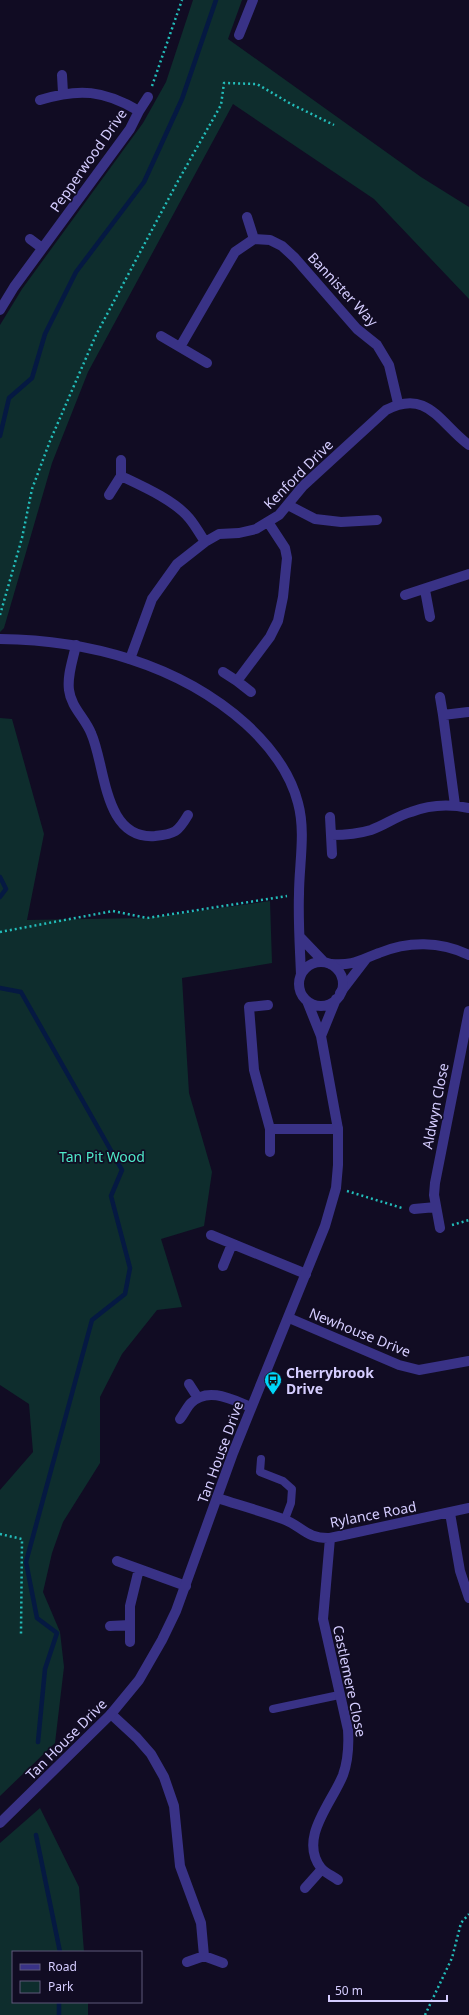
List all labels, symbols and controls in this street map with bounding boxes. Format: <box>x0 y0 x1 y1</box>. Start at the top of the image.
street label: Pepperwood Drive <box>45 104 131 215</box>
street label: Bannister Way <box>304 248 383 331</box>
street label: Kenford Drive <box>259 435 337 513</box>
street label: Aldwyn Close <box>417 1061 453 1151</box>
park label: Tan Pit Wood <box>59 1147 145 1166</box>
street label: Newhouse Drive <box>306 1303 414 1361</box>
place label: Cherrybrook Drive <box>286 1363 374 1398</box>
bus stop icon: Cherrybrook Drive <box>263 1370 283 1395</box>
street label: Tan House Drive <box>193 1398 247 1506</box>
street label: Rylance Road <box>328 1496 418 1532</box>
street label: Castlemere Close <box>329 1623 371 1739</box>
street label: Tan House Drive <box>21 1694 111 1784</box>
legend <box>12 1951 142 2003</box>
text: Road <box>48 1958 77 1975</box>
scale bar <box>329 1977 447 2003</box>
text: Park <box>48 1978 74 1995</box>
text: 50 m <box>335 1982 363 1999</box>

